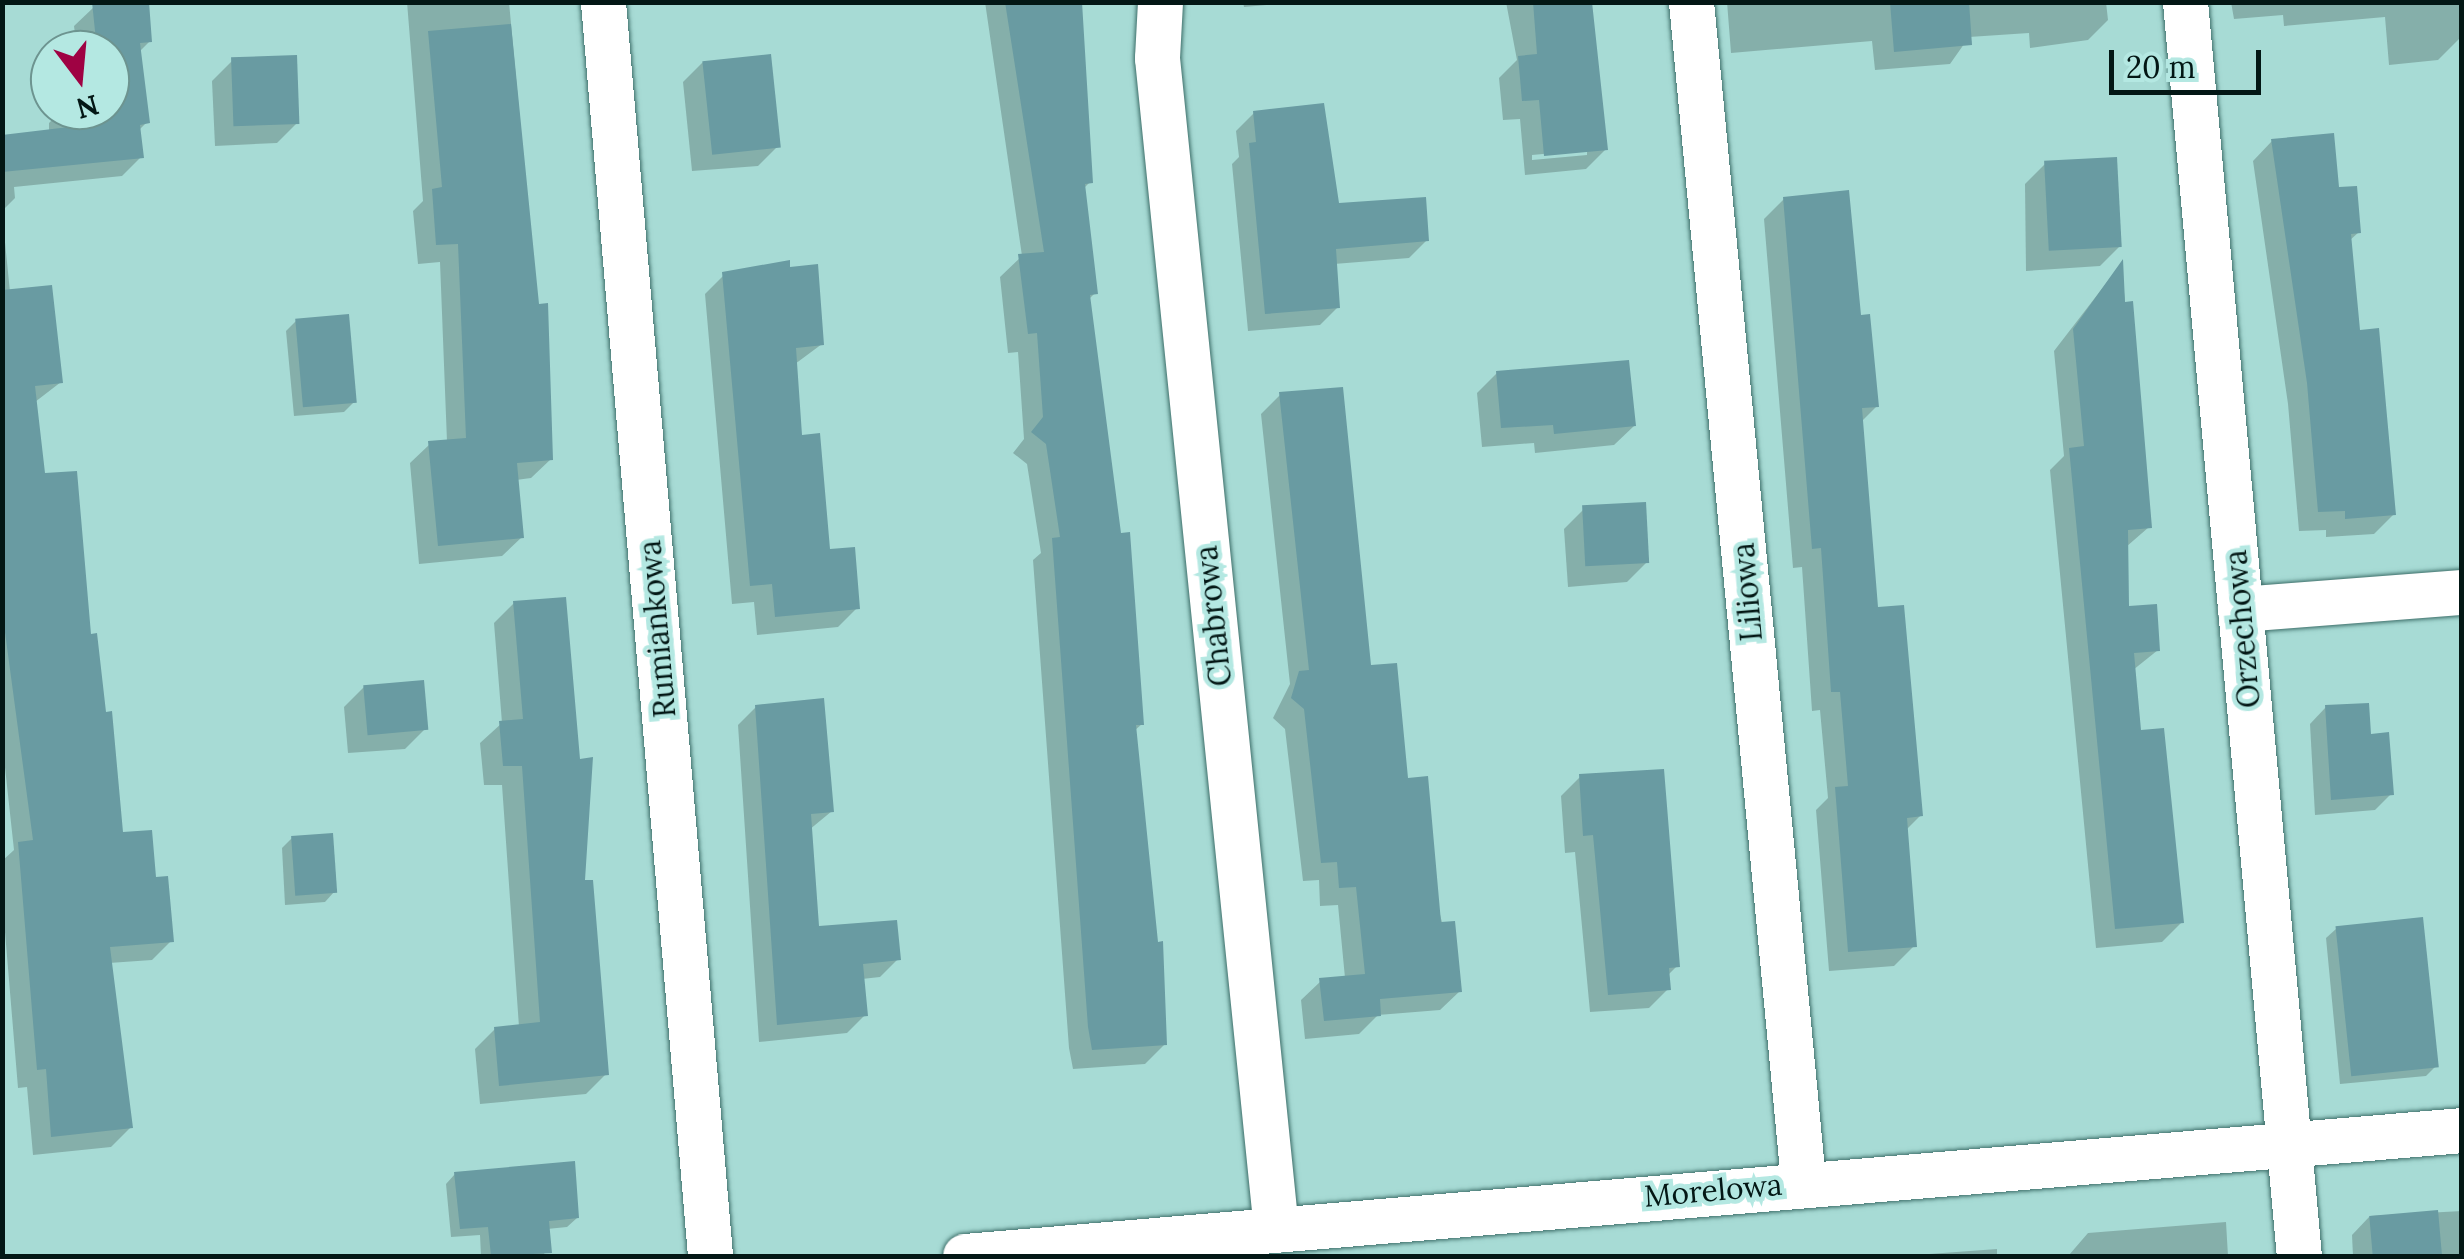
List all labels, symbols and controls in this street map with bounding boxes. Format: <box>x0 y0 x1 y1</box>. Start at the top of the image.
north arrow <box>30 30 130 130</box>
scale bar <box>2114 30 2266 92</box>
text: 20 m <box>2126 48 2195 86</box>
text: N <box>72 87 103 127</box>
street label: Rumiankowa <box>631 539 683 719</box>
street label: Liliowa <box>1725 541 1769 643</box>
street label: Chabrowa <box>1188 544 1238 688</box>
street label: Orzechowa <box>2217 549 2267 709</box>
street label: Morelowa <box>1642 1166 1784 1214</box>

